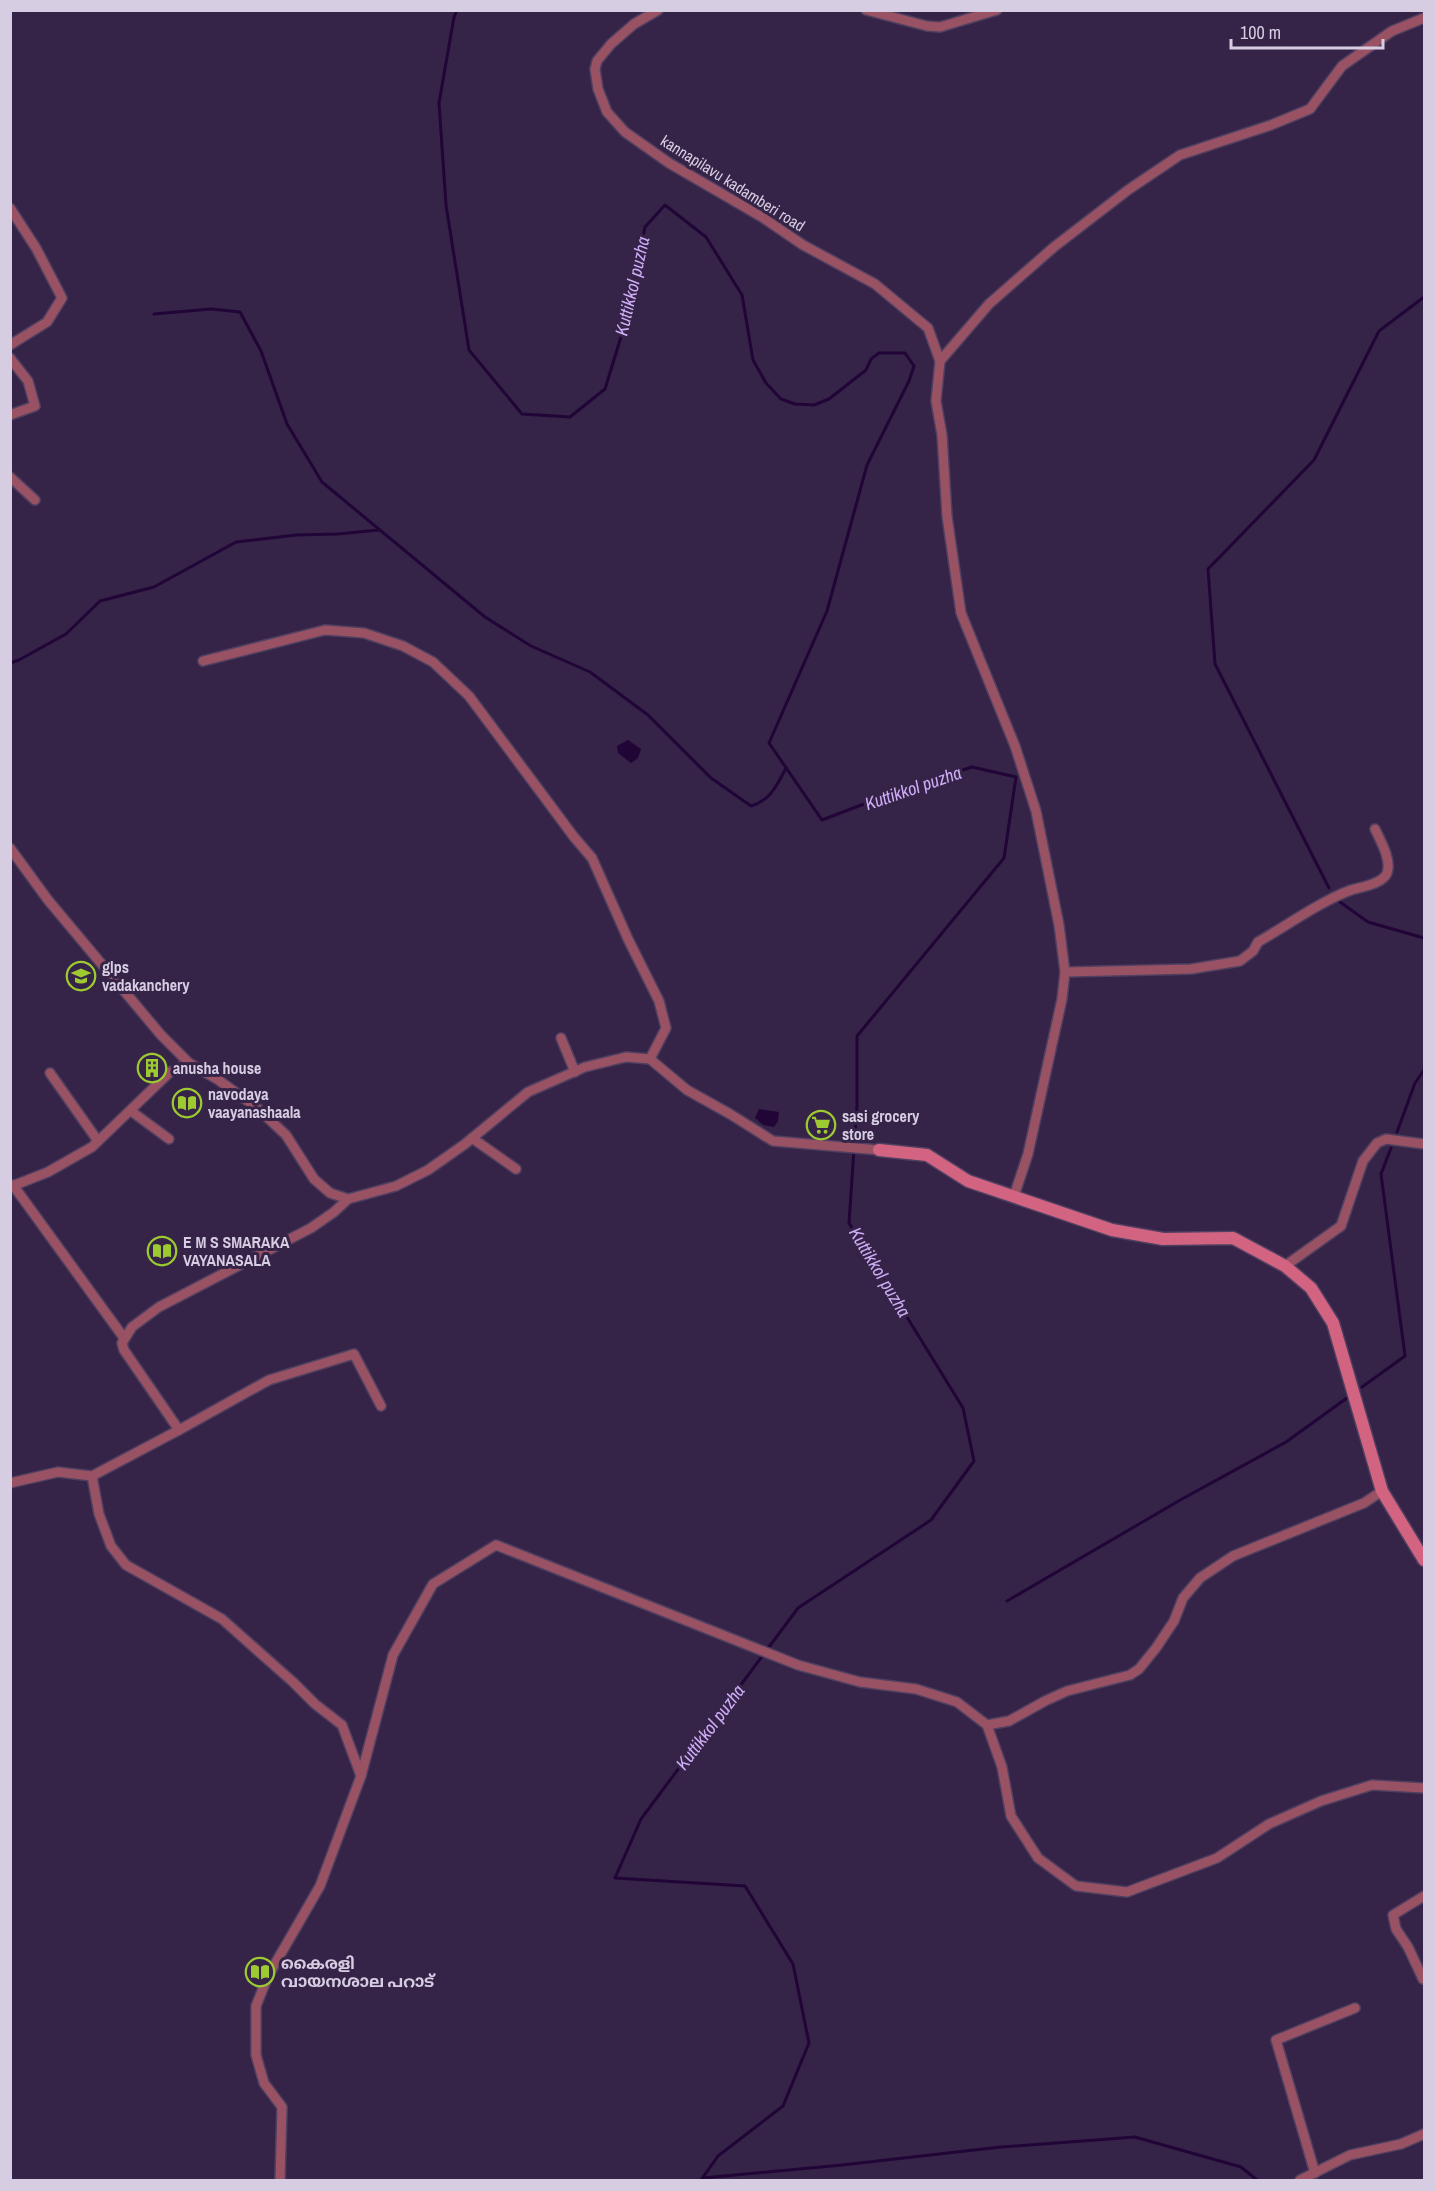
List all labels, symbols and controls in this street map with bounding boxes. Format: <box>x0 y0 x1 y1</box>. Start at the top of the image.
scale bar <box>1231 12 1382 50</box>
text: 100 m <box>1240 20 1281 45</box>
street label: kannapilavu kadamberi road <box>657 130 809 236</box>
water label: Kuttikkol puzha <box>608 234 656 338</box>
water label: Kuttikkol puzha <box>861 760 965 816</box>
place label: glps vadakanchery <box>102 956 190 996</box>
school or university icon: glps vadakanchery <box>65 960 97 992</box>
building icon: anusha house <box>136 1052 168 1084</box>
place label: anusha house <box>173 1057 261 1079</box>
place label: navodaya vaayanashaala <box>208 1083 301 1123</box>
library icon: navodaya vaayanashaala <box>171 1087 203 1119</box>
place label: sasi grocery store <box>842 1105 920 1145</box>
supermarket icon: sasi grocery store <box>805 1109 837 1141</box>
water label: Kuttikkol puzha <box>843 1222 917 1322</box>
place label: E M S SMARAKA VAYANASALA <box>183 1231 290 1271</box>
library icon: E M S SMARAKA VAYANASALA <box>146 1235 178 1267</box>
water label: Kuttikkol puzha <box>670 1679 750 1775</box>
place label: കൈരളി വായനശാല പറാട് <box>281 1952 436 1992</box>
library icon: കൈരളി വായനശാല പറാട് <box>244 1956 276 1988</box>

